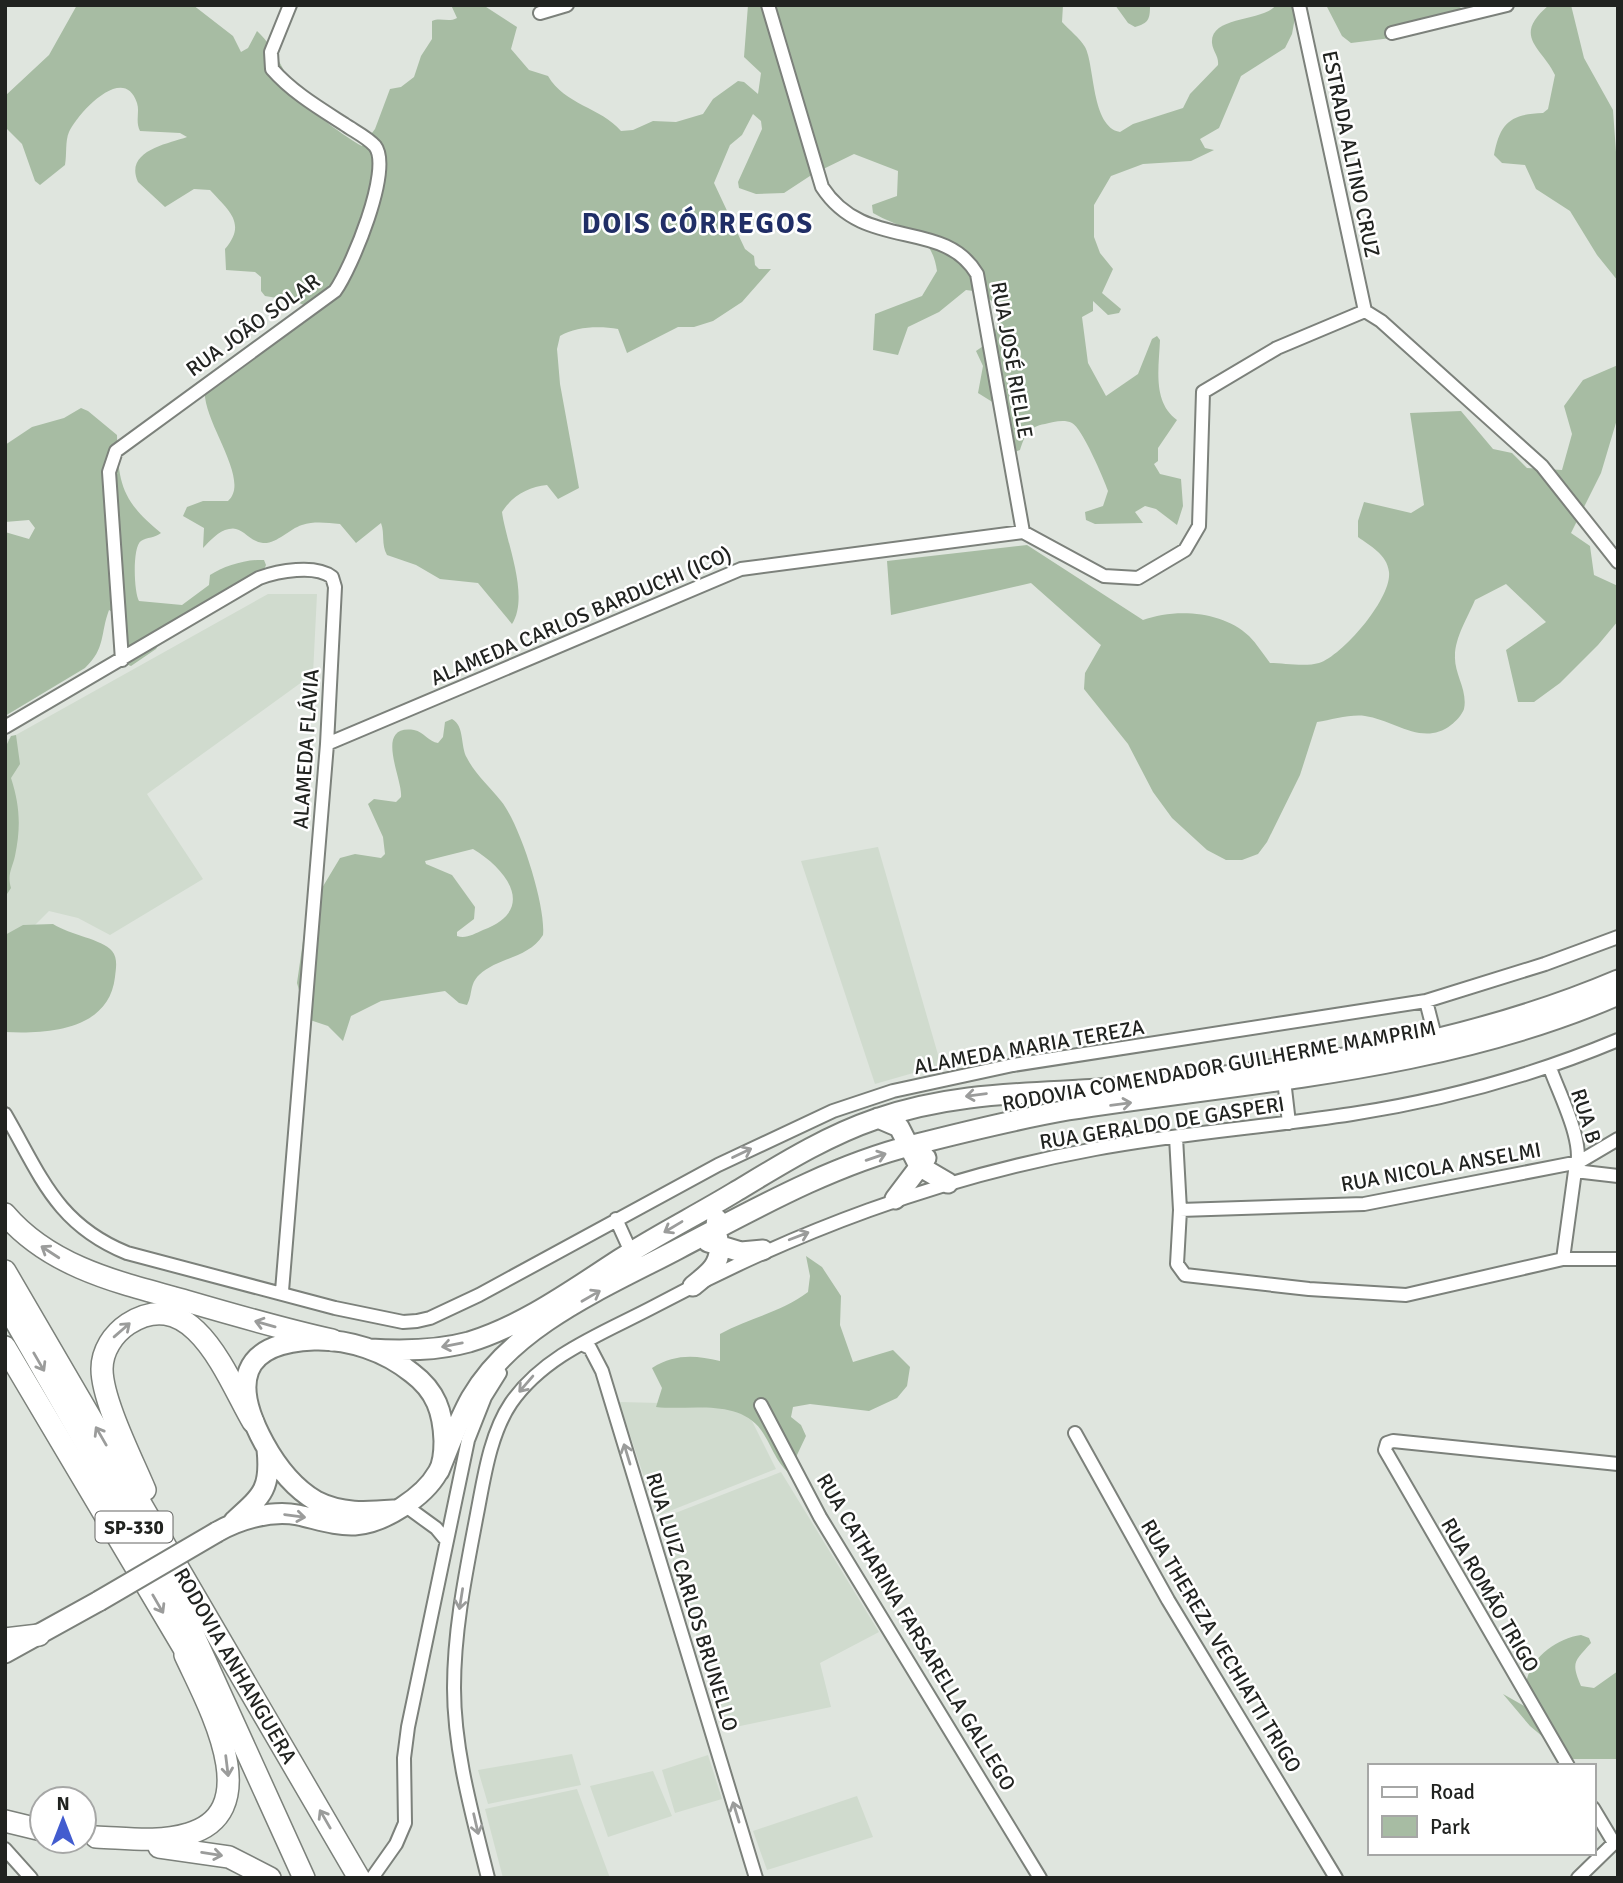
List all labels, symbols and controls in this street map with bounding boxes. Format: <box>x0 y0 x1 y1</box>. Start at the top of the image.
street label: ESTRADA ALTINO CRUZ <box>1316 48 1386 260</box>
district label: DOIS CÓRREGOS <box>582 205 814 241</box>
street label: RUA JOÃO SOLAR <box>181 268 325 382</box>
street label: RUA JOSÉ RIELLE <box>985 280 1039 440</box>
street label: ALAMEDA CARLOS BARDUCHI (ICO) <box>427 541 735 691</box>
street label: ALAMEDA FLÁVIA <box>287 668 325 830</box>
street label: ALAMEDA MARIA TEREZA <box>912 1014 1146 1080</box>
street label: RODOVIA COMENDADOR GUILHERME MAMPRIM <box>1000 1015 1438 1117</box>
street label: RUA B <box>1565 1085 1607 1147</box>
one-way arrow <box>965 1089 987 1102</box>
street label: RUA GERALDO DE GASPERI <box>1038 1091 1286 1155</box>
one-way arrow <box>1110 1097 1132 1110</box>
street label: RUA NICOLA ANSELMI <box>1339 1137 1543 1197</box>
one-way arrow <box>731 1146 752 1160</box>
one-way arrow <box>865 1150 887 1162</box>
one-way arrow <box>663 1220 683 1234</box>
one-way arrow <box>787 1229 809 1242</box>
one-way arrow <box>41 1244 61 1258</box>
one-way arrow <box>581 1289 601 1303</box>
one-way arrow <box>254 1317 276 1330</box>
one-way arrow <box>113 1322 131 1338</box>
one-way arrow <box>441 1339 464 1352</box>
one-way arrow <box>33 1351 46 1372</box>
one-way arrow <box>518 1375 534 1393</box>
one-way arrow <box>93 1426 107 1446</box>
one-way arrow <box>619 1444 632 1466</box>
street label: RUA LUIZ CARLOS BRUNELLO <box>640 1469 744 1735</box>
street label: RUA CATHARINA FARSARELLA GALLEGO <box>811 1469 1021 1795</box>
one-way arrow <box>283 1509 306 1522</box>
road number: SP-330 <box>96 1512 172 1542</box>
street label: RUA ROMÃO TRIGO <box>1435 1513 1545 1677</box>
street label: RUA THEREZA VECHIATTI TRIGO <box>1135 1515 1307 1777</box>
street label: RODOVIA ANHANGUERA <box>168 1563 303 1769</box>
one-way arrow <box>454 1587 467 1610</box>
one-way arrow <box>151 1593 165 1613</box>
one-way arrow <box>221 1754 234 1776</box>
legend <box>1368 1764 1595 1855</box>
text: Road <box>1430 1779 1475 1805</box>
north arrow <box>28 1785 98 1855</box>
text: N <box>56 1792 70 1816</box>
one-way arrow <box>729 1802 741 1824</box>
one-way arrow <box>317 1809 331 1829</box>
one-way arrow <box>470 1812 483 1835</box>
text: Park <box>1430 1814 1471 1840</box>
one-way arrow <box>200 1848 223 1861</box>

